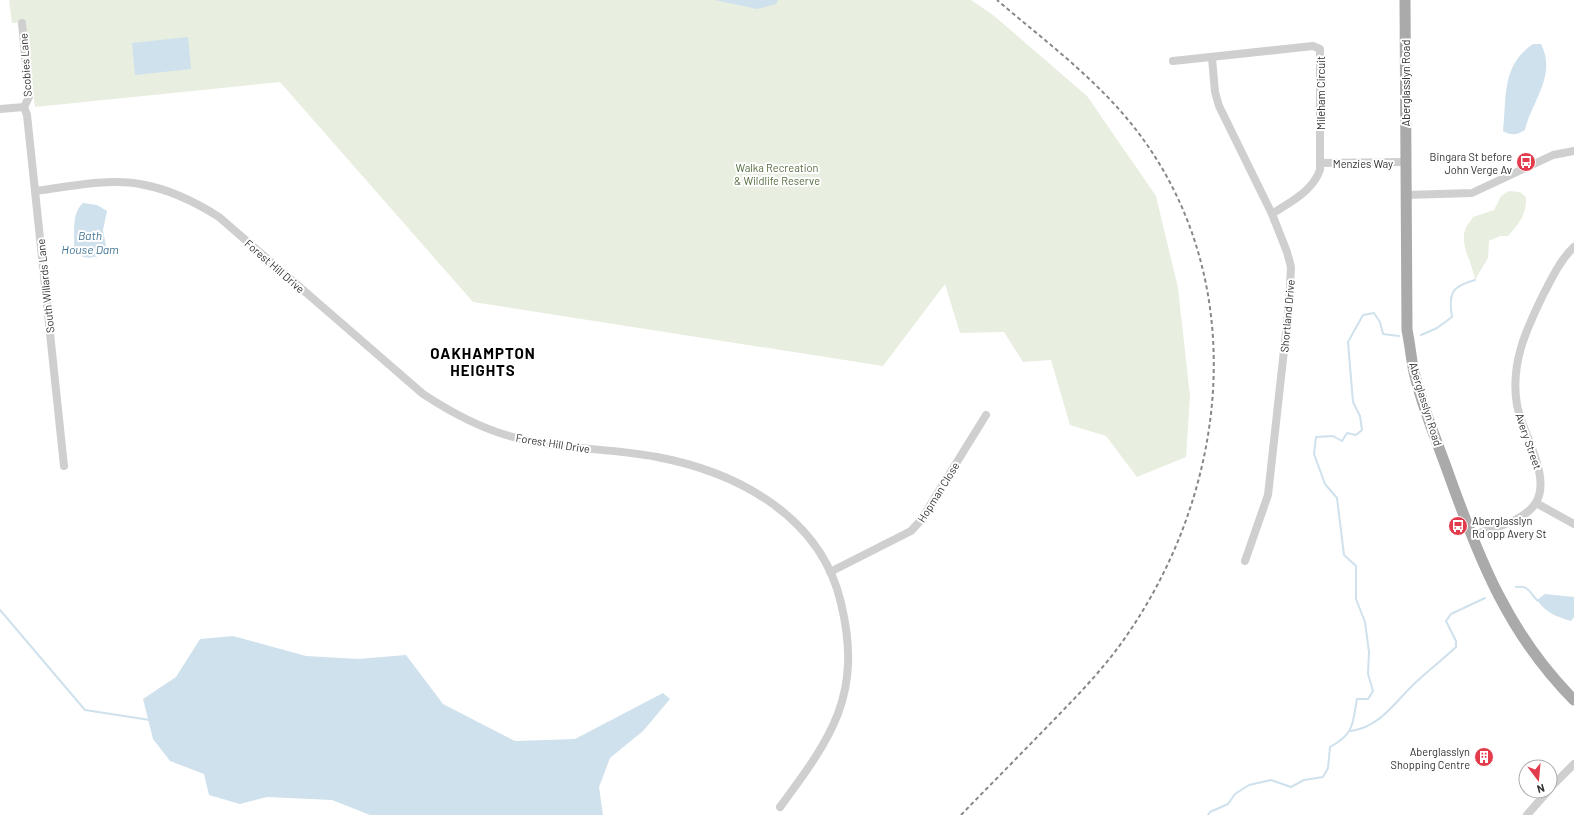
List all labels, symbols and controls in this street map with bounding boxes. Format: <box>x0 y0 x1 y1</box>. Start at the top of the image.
street label: Scobies Lane <box>16 33 34 97</box>
street label: Aberglasslyn Road <box>1399 40 1412 126</box>
street label: Mileham Circuit <box>1314 56 1327 130</box>
place label: Bingara St before John Verge Av <box>1430 150 1512 176</box>
bus stop icon: Bingara St before John Verge Av <box>1515 151 1537 173</box>
street label: Menzies Way <box>1333 157 1393 170</box>
park label: Walka Recreation & Wildlife Reserve <box>734 161 820 187</box>
water label: Bath House Dam <box>61 228 119 256</box>
street label: Forest Hill Drive <box>243 237 308 296</box>
street label: South Willards Lane <box>34 238 56 334</box>
street label: Shortland Drive <box>1277 279 1297 353</box>
district label: OAKHAMPTON HEIGHTS <box>430 344 536 379</box>
street label: Aberglasslyn Road <box>1407 361 1445 447</box>
street label: Avery Street <box>1513 411 1545 471</box>
street label: Forest Hill Drive <box>515 431 591 455</box>
street label: Hopman Close <box>914 459 962 524</box>
place label: Aberglasslyn Rd opp Avery St <box>1472 514 1547 540</box>
bus stop icon: Aberglasslyn Rd opp Avery St <box>1447 515 1469 537</box>
place label: Aberglasslyn Shopping Centre <box>1390 745 1470 771</box>
building icon: Aberglasslyn Shopping Centre <box>1473 746 1495 768</box>
north arrow <box>1518 759 1558 799</box>
text: N <box>1536 782 1546 796</box>

